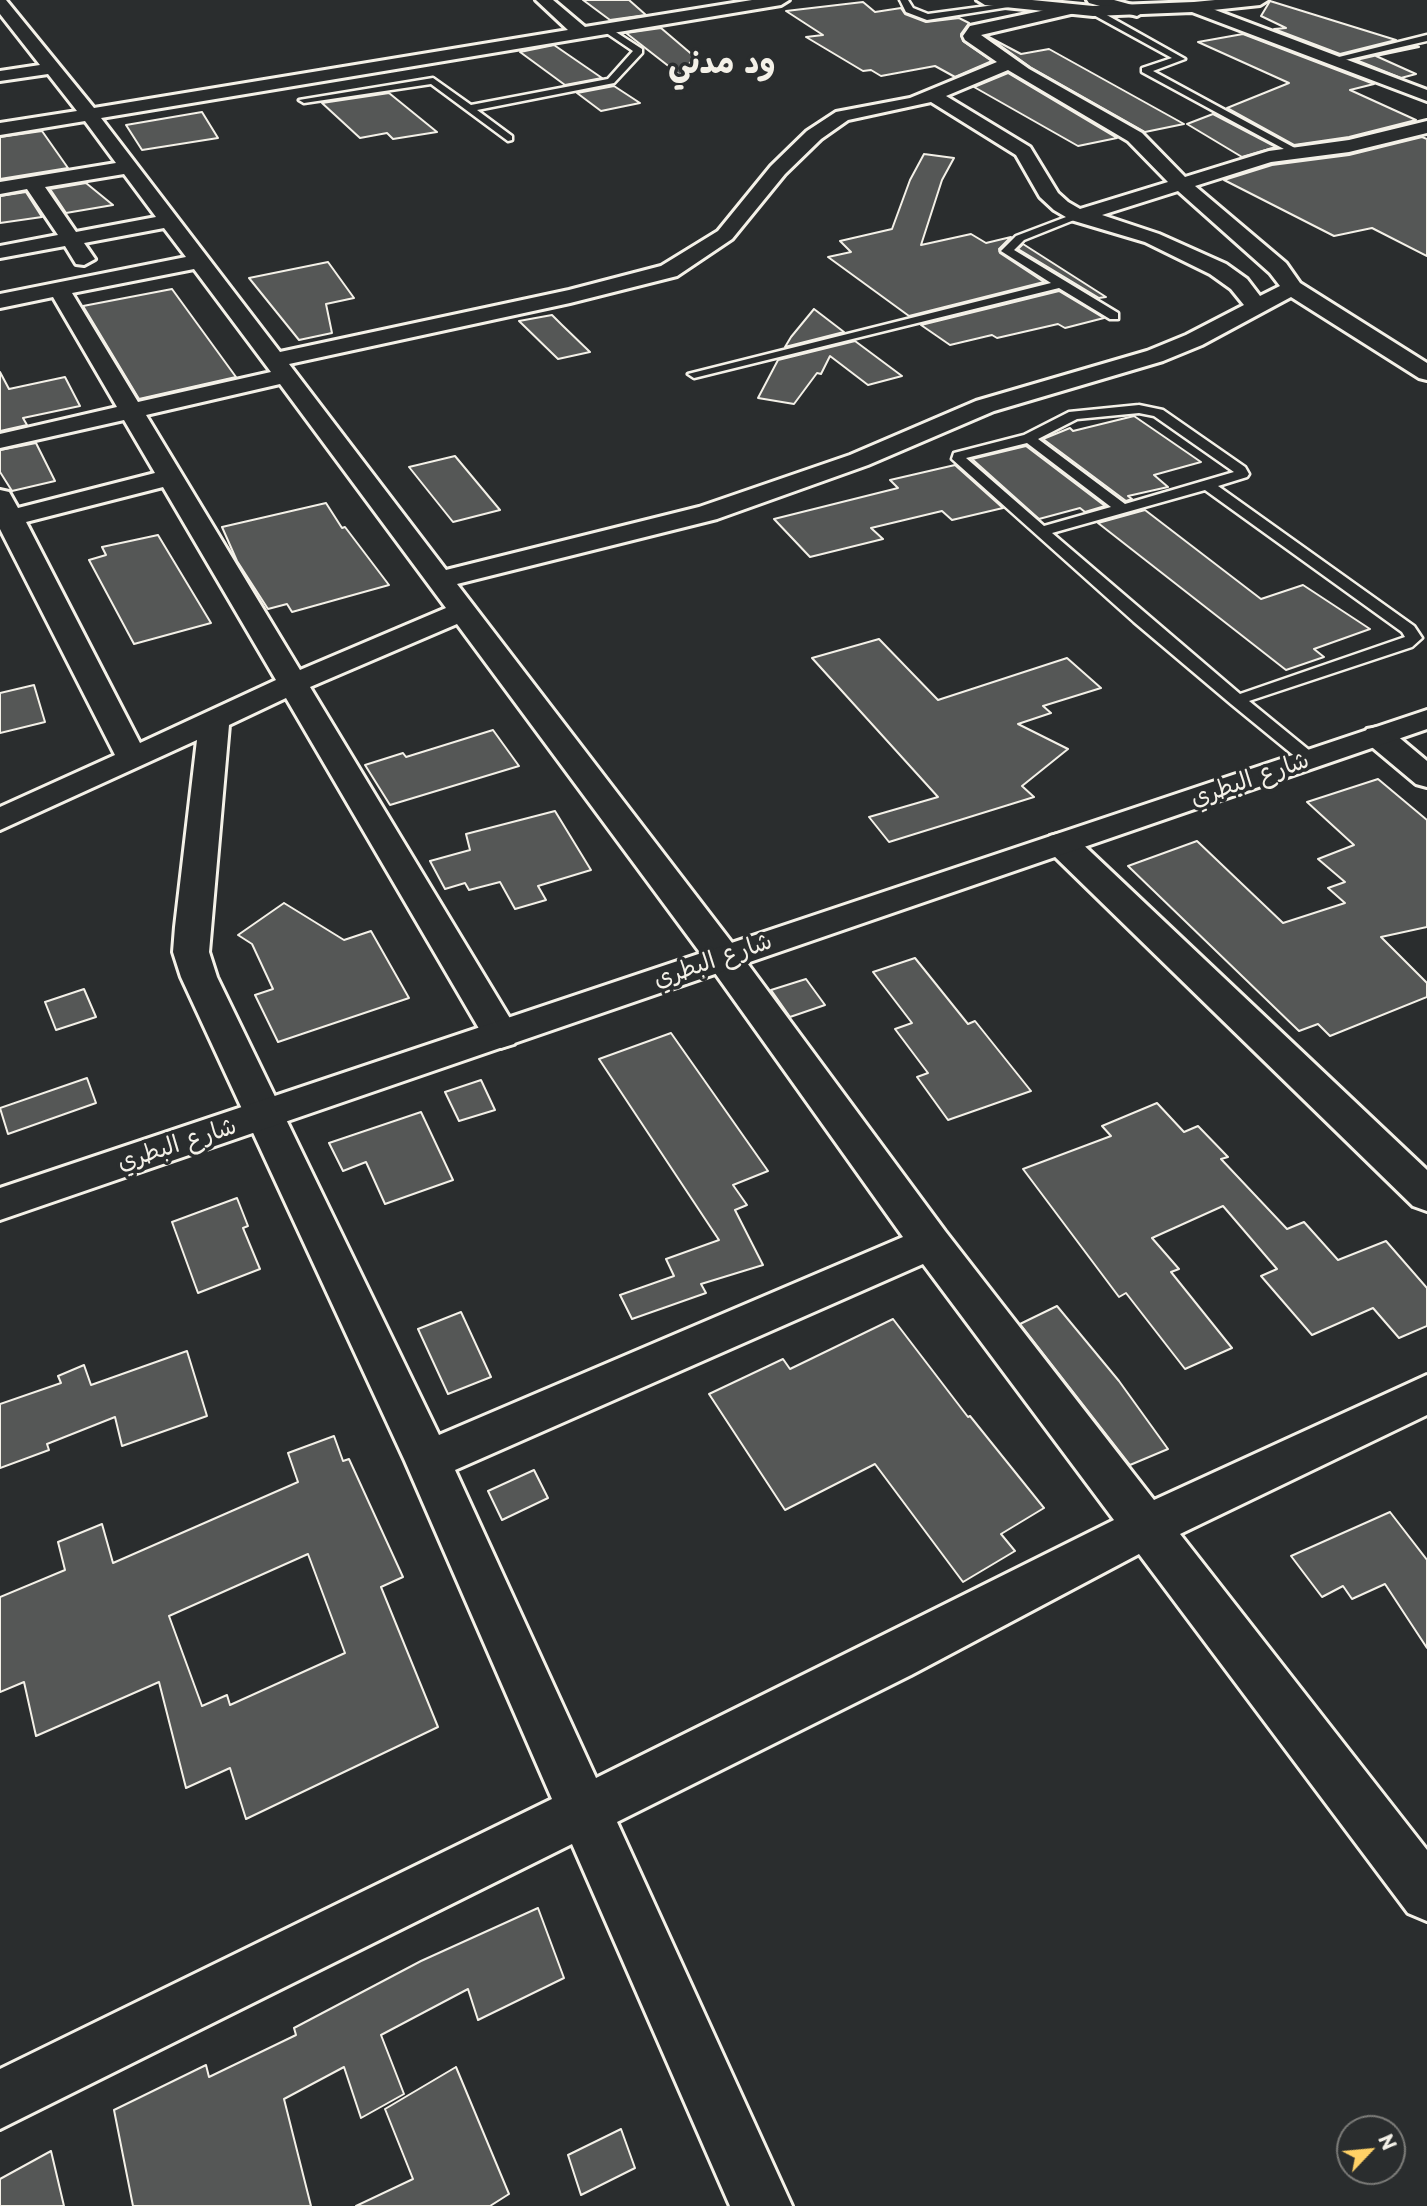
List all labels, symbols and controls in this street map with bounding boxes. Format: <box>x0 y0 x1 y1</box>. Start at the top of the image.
district label: ود مدني <box>668 45 776 83</box>
street label: شارع البطري <box>1187 746 1313 814</box>
street label: شارع البطري <box>650 927 776 995</box>
street label: شارع البطري <box>114 1112 240 1178</box>
north arrow <box>1336 2115 1406 2185</box>
text: N <box>1372 2129 1404 2155</box>

